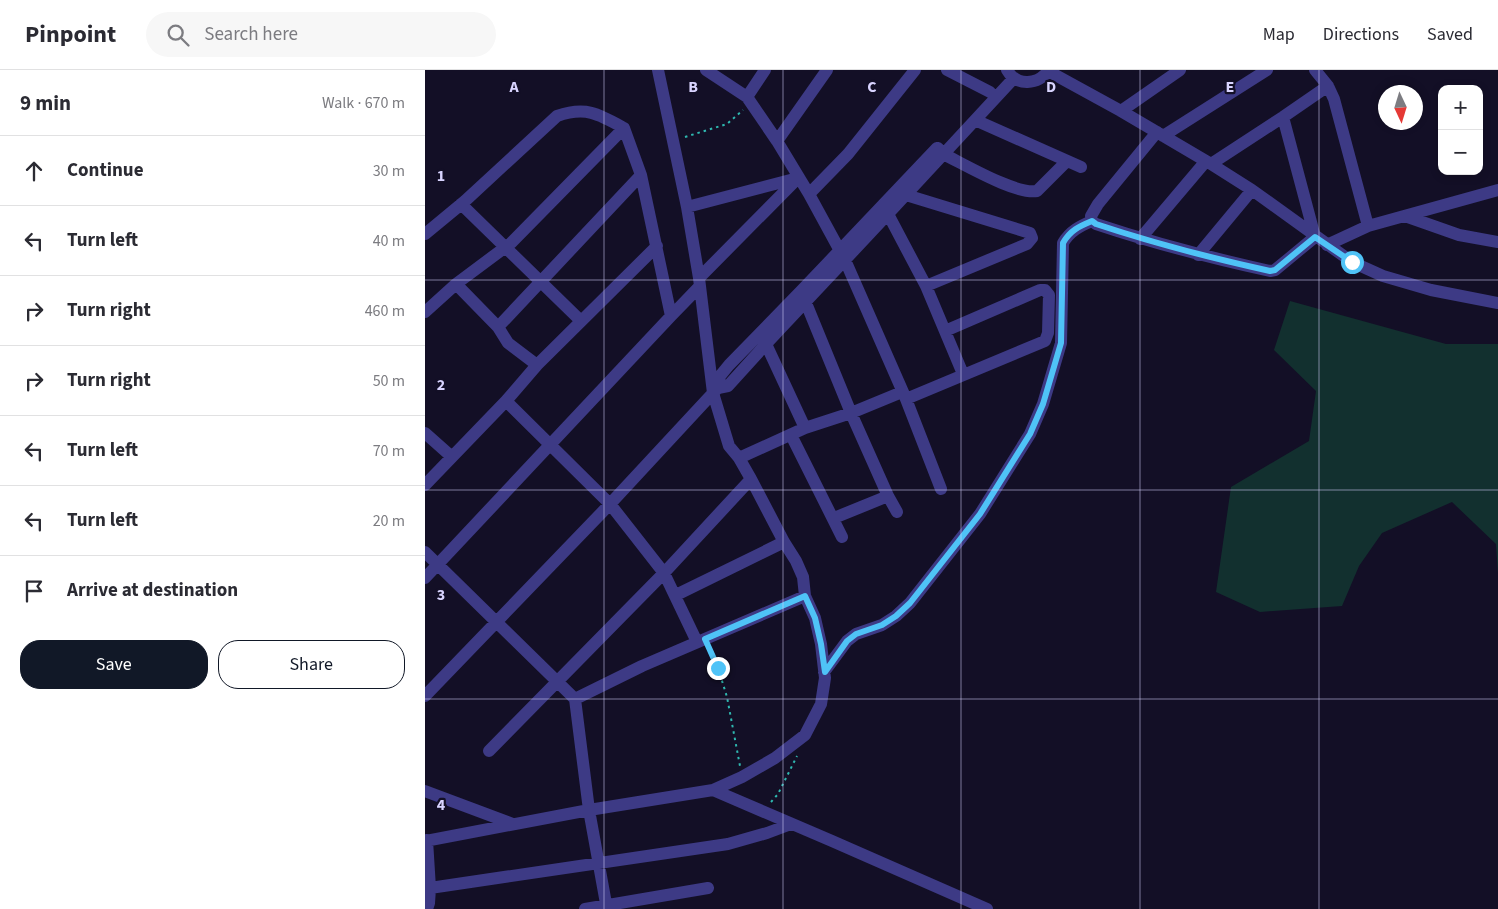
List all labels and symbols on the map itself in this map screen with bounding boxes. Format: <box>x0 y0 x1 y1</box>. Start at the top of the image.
text: A <box>508 76 519 98</box>
text: B <box>688 76 698 98</box>
text: C <box>867 76 877 98</box>
text: D <box>1046 76 1056 98</box>
text: E <box>1226 76 1234 98</box>
north arrow <box>1378 85 1423 130</box>
text: 1 <box>437 165 445 187</box>
route start <box>1341 251 1364 274</box>
text: 2 <box>437 374 445 396</box>
text: 3 <box>437 584 445 606</box>
route end <box>707 657 730 680</box>
text: 4 <box>437 794 446 816</box>

